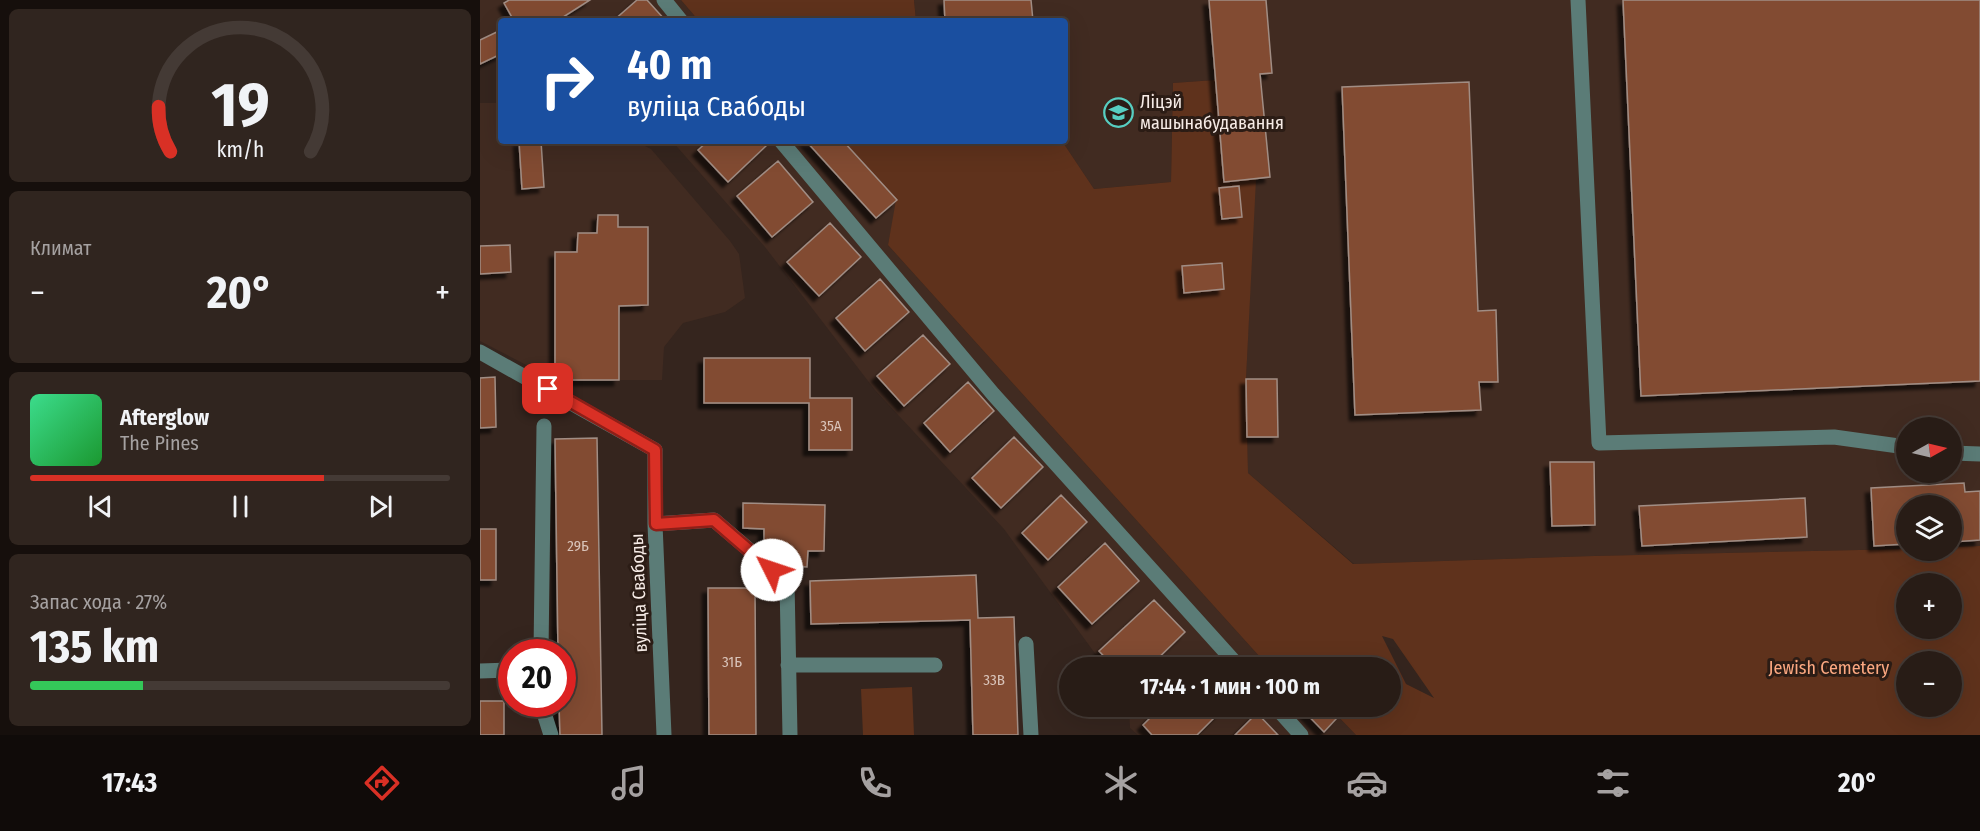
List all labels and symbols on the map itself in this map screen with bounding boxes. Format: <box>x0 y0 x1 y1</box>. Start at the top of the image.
place label: Ліцэй машынабудавання <box>1140 91 1284 134</box>
school or university icon: Ліцэй машынабудавання <box>1103 96 1135 128</box>
pin <box>522 363 573 414</box>
house number: 35А <box>820 417 842 435</box>
north arrow <box>1896 417 1962 483</box>
street label: вуліца Свабоды <box>626 533 652 653</box>
house number: 29Б <box>567 537 589 555</box>
position arrow <box>740 538 804 602</box>
speed limit sign: 20 <box>498 639 576 717</box>
house number: 31Б <box>722 653 742 671</box>
park label: Jewish Cemetery <box>1769 657 1889 679</box>
house number: 33В <box>983 671 1005 689</box>

